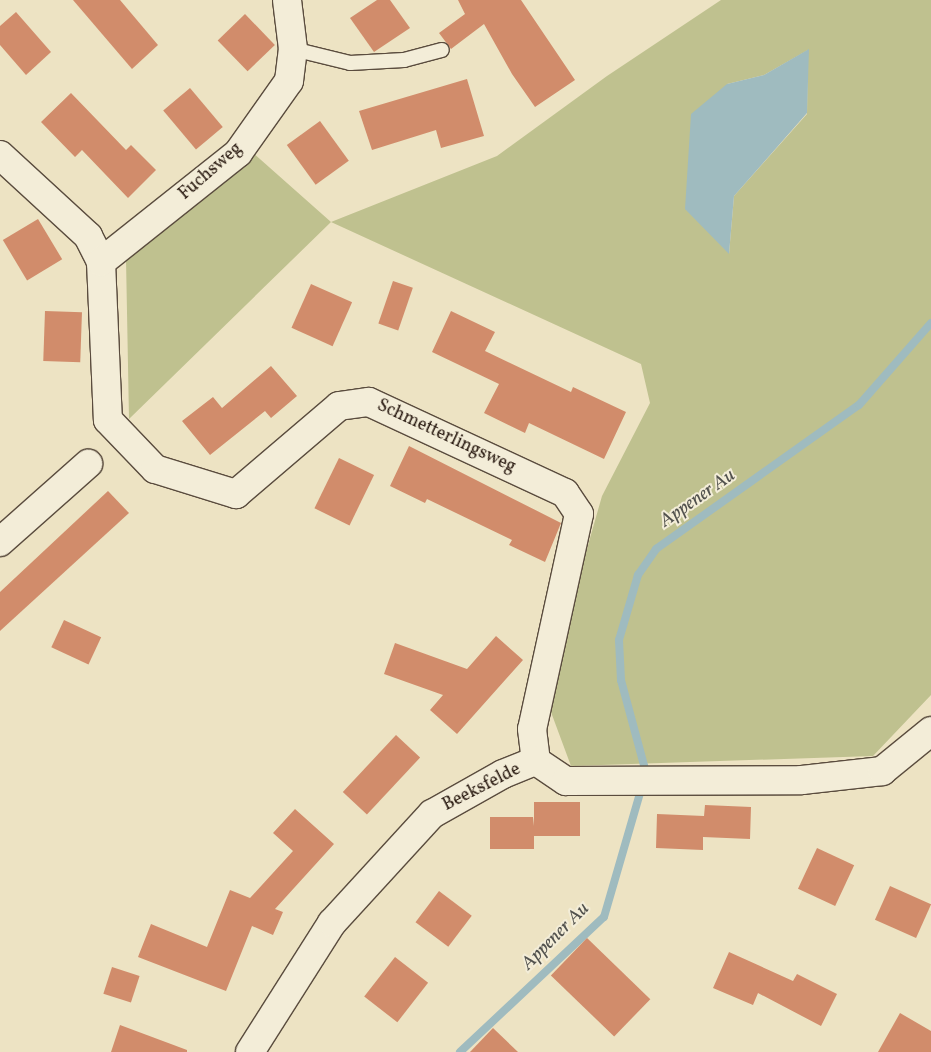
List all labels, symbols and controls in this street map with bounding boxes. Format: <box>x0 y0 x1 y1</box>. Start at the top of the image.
street label: Fuchsweg <box>175 139 247 205</box>
street label: Schmetterlingsweg <box>373 395 519 479</box>
water label: Appener Au <box>656 465 740 533</box>
street label: Beeksfelde <box>439 759 525 817</box>
water label: Appener Au <box>517 898 595 976</box>

